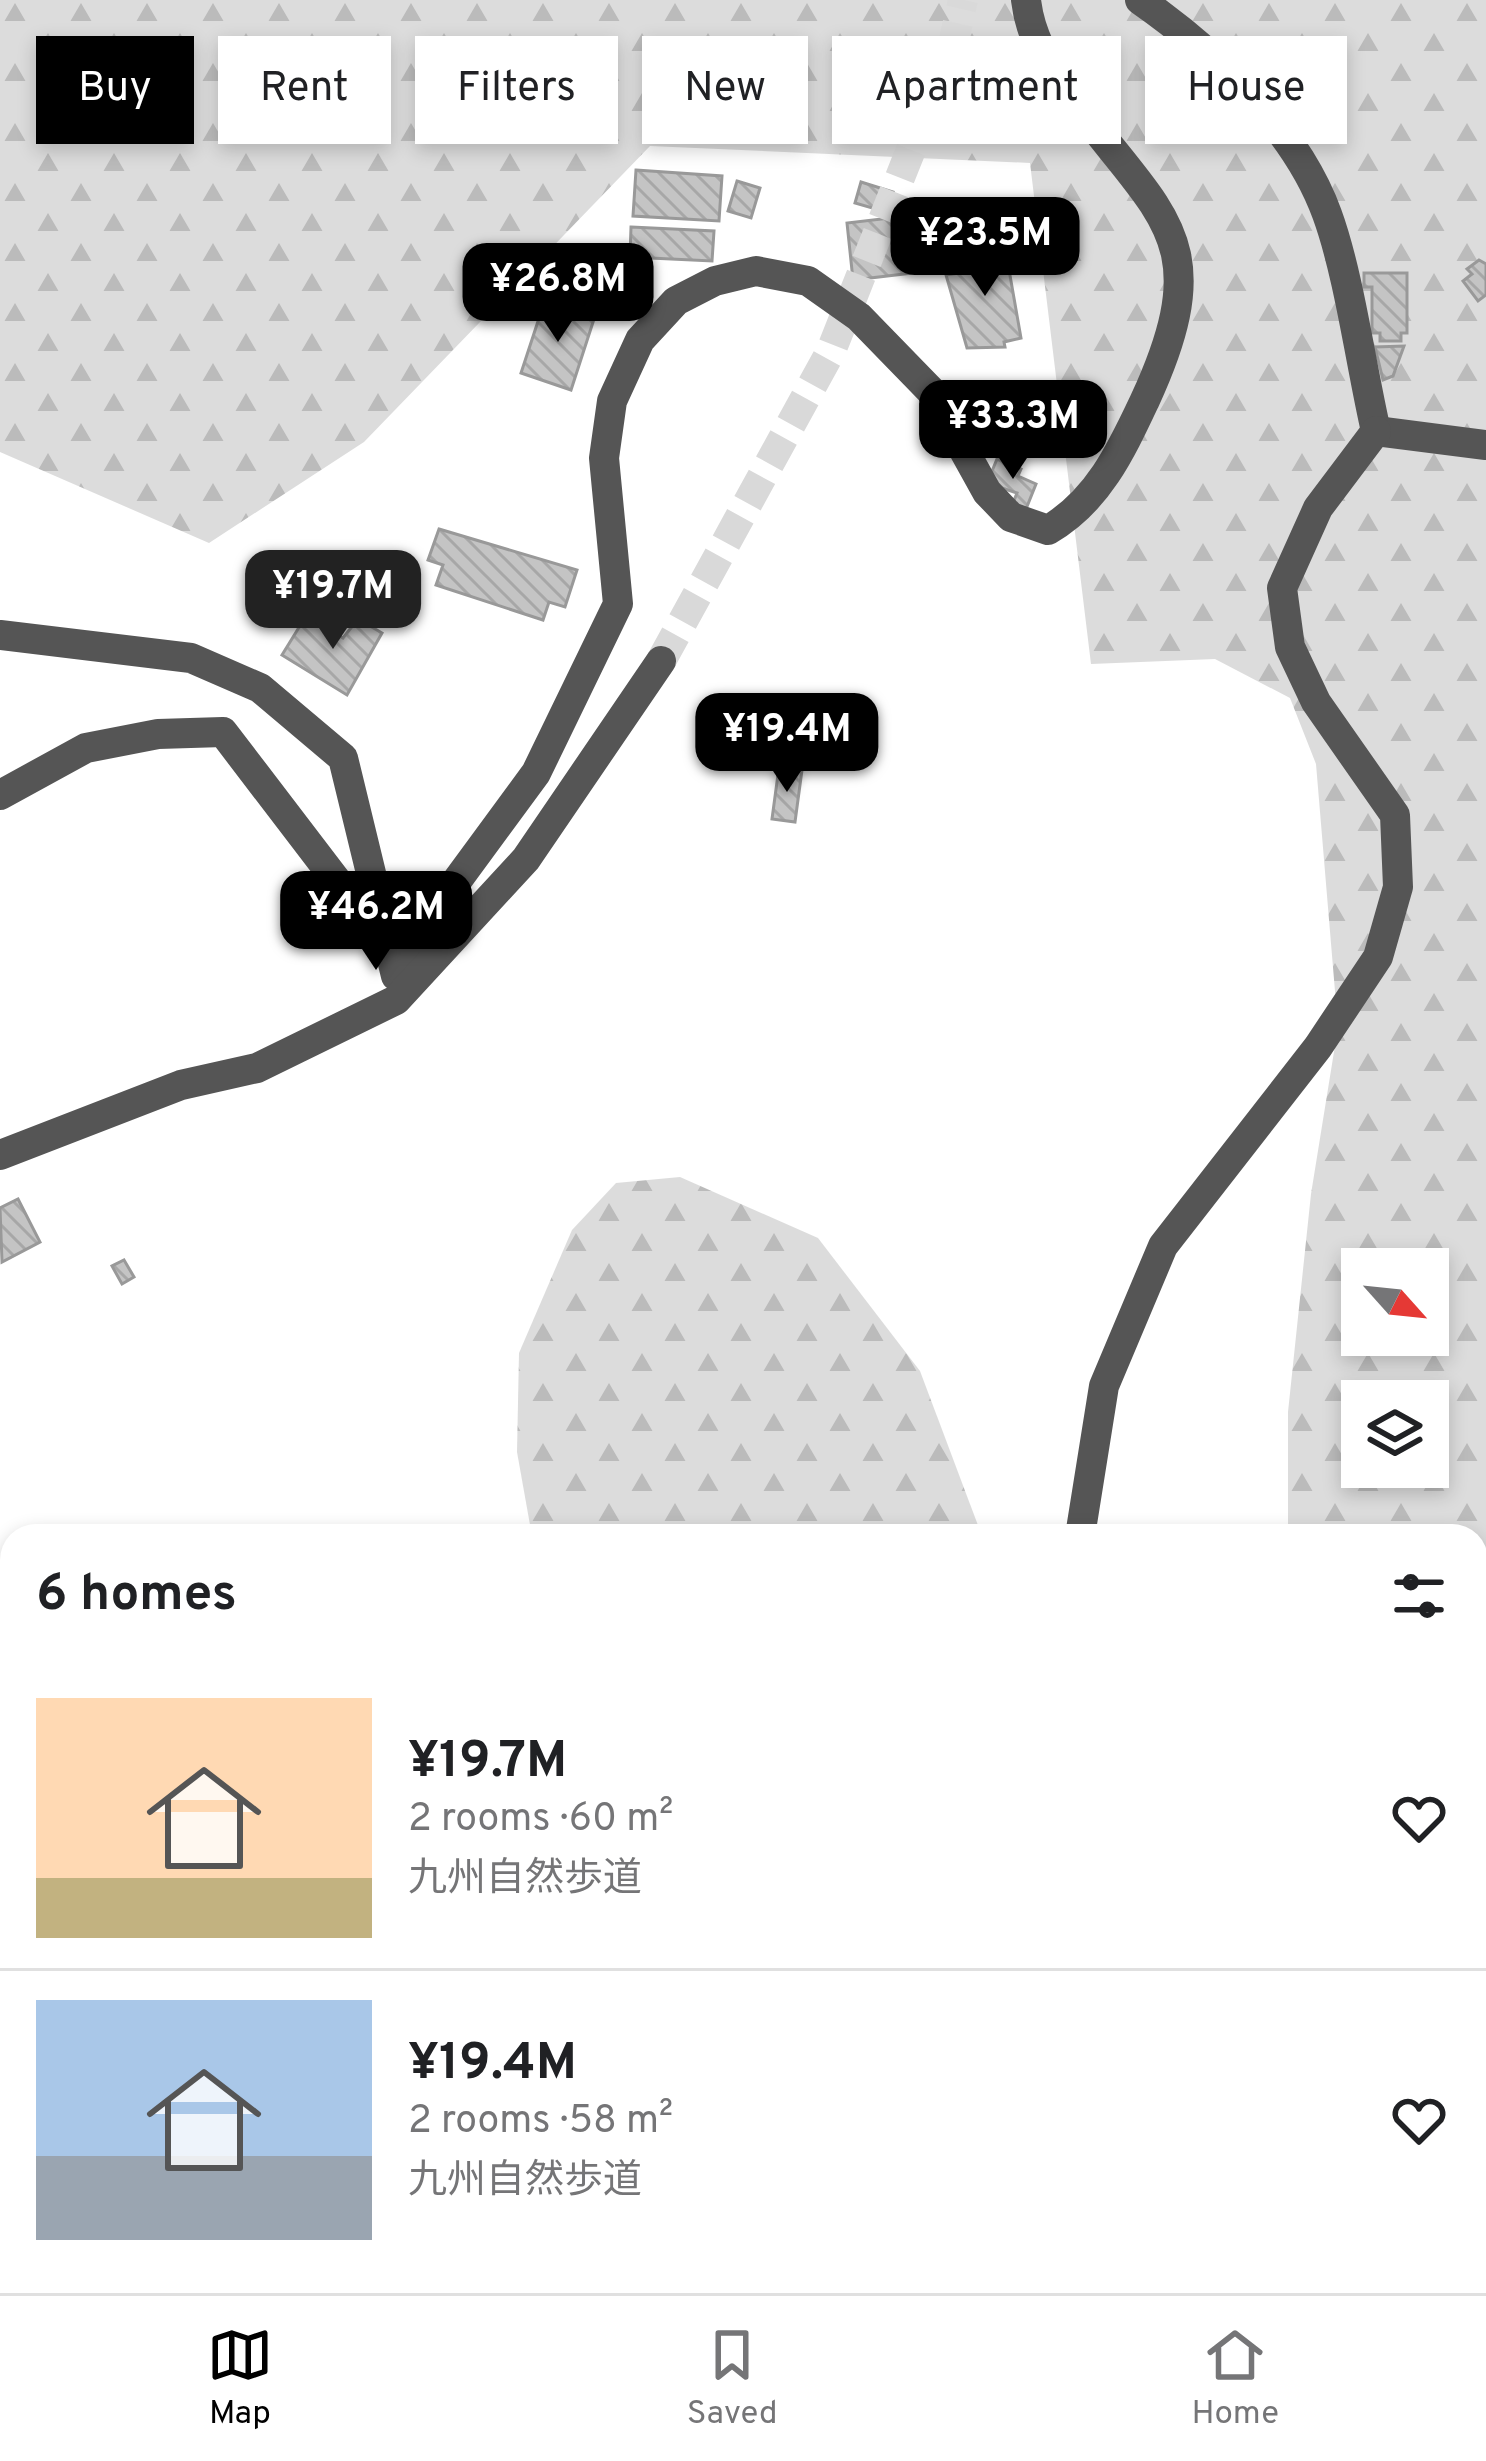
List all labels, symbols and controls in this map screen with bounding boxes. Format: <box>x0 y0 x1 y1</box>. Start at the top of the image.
chip: Buy <box>36 36 194 144</box>
chip: Rent <box>218 36 391 144</box>
chip: Filters <box>415 36 618 144</box>
chip: New <box>642 36 808 144</box>
chip: Apartment <box>832 36 1121 144</box>
chip: House <box>1145 36 1347 144</box>
pin: ¥23.5M <box>887 197 1083 299</box>
text: ¥23.5M <box>918 211 1052 260</box>
pin: ¥26.8M <box>460 243 656 345</box>
text: ¥26.8M <box>490 257 626 306</box>
pin: ¥33.3M <box>915 380 1111 482</box>
text: ¥33.3M <box>946 394 1080 443</box>
pin: ¥19.7M <box>235 550 431 652</box>
text: ¥19.7M <box>272 564 394 613</box>
pin: ¥19.4M <box>689 693 885 795</box>
text: ¥19.4M <box>722 707 852 756</box>
pin: ¥46.2M <box>278 871 474 973</box>
text: ¥46.2M <box>307 885 445 934</box>
north arrow <box>1341 1248 1449 1356</box>
map controls <box>1341 1248 1449 1488</box>
button: layers <box>1341 1380 1449 1488</box>
icon: filters <box>1386 1563 1452 1629</box>
text: 6 homes <box>36 1564 237 1629</box>
text: ¥19.7M <box>408 1731 567 1796</box>
icon: home <box>132 1746 276 1890</box>
icon: heart <box>1386 1785 1452 1851</box>
text: 2 rooms · 60 m² <box>408 1796 673 1845</box>
text: 九州自然歩道 <box>408 1856 642 1905</box>
text: ¥19.4M <box>408 2033 577 2098</box>
icon: home <box>132 2048 276 2192</box>
icon: heart <box>1386 2087 1452 2153</box>
text: 2 rooms · 58 m² <box>408 2098 673 2147</box>
text: 九州自然歩道 <box>408 2158 642 2207</box>
tab: Map <box>207 2322 273 2436</box>
tab: Saved <box>687 2322 778 2436</box>
tab: Home <box>1191 2322 1279 2436</box>

